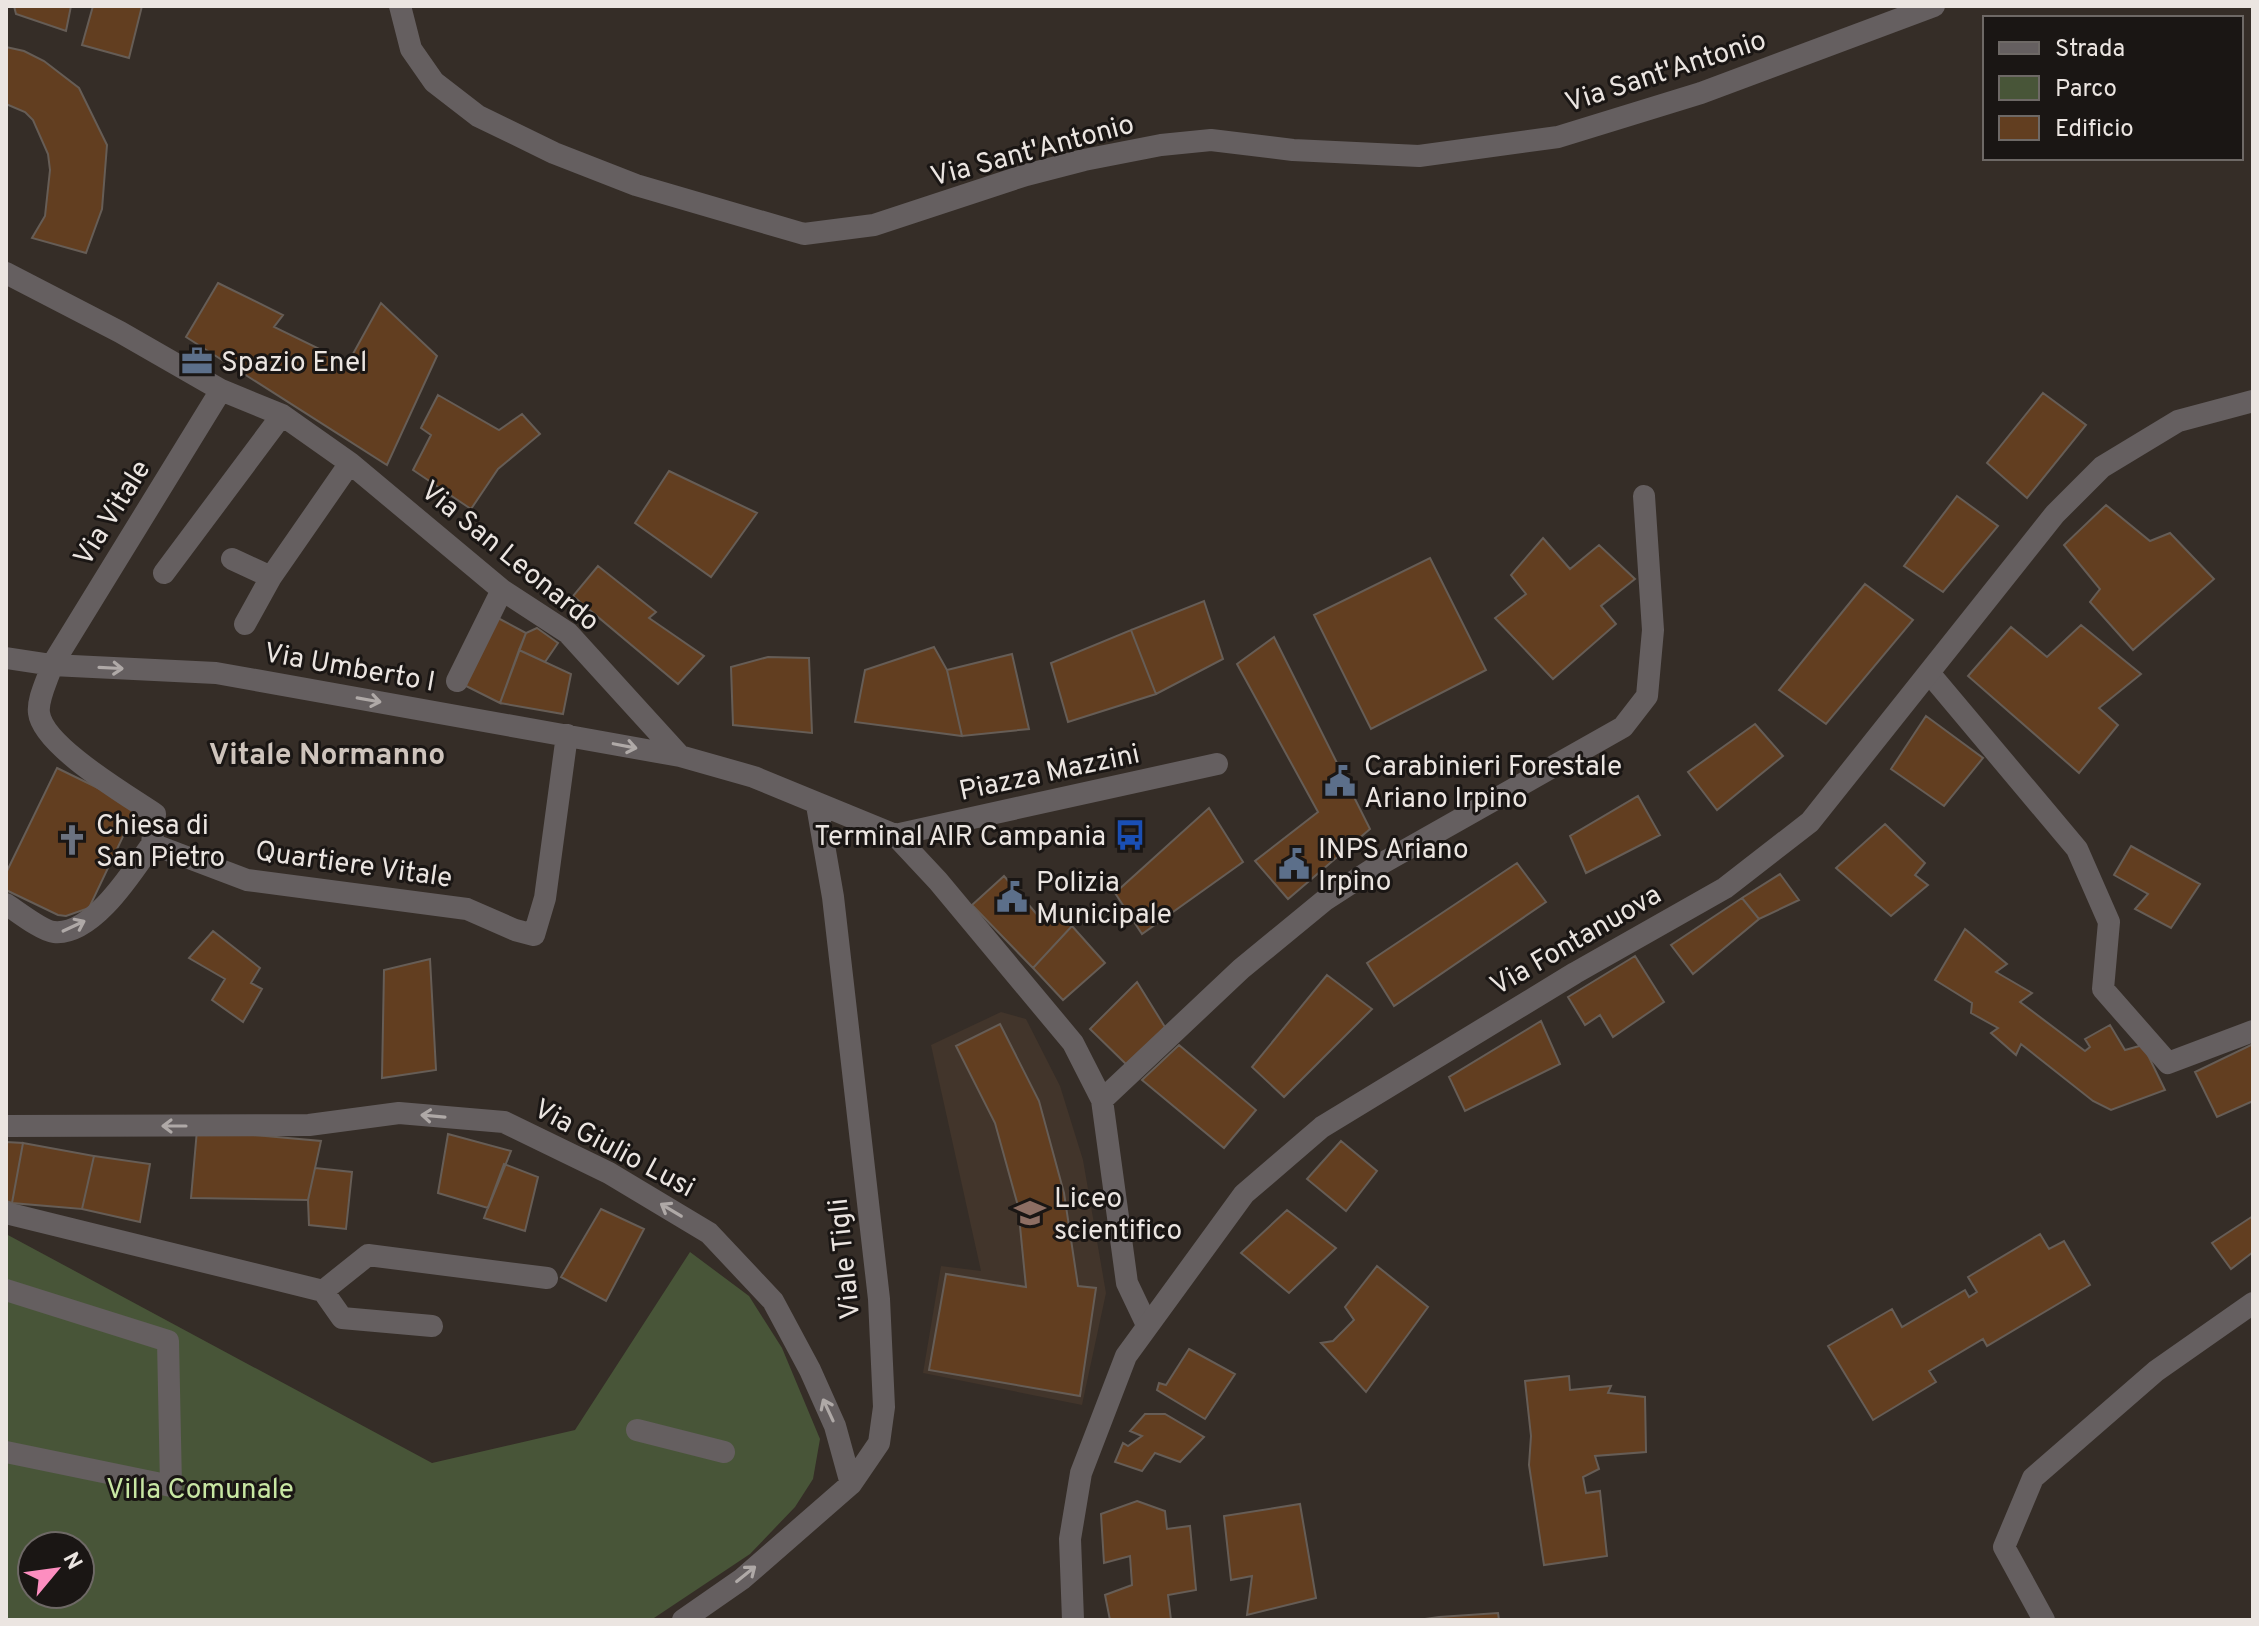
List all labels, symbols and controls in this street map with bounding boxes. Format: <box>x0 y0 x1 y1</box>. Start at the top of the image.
legend <box>1983 16 2243 160</box>
street label: Via Sant'Antonio <box>1561 23 1771 122</box>
text: Strada <box>2055 35 2125 65</box>
text: Parco <box>2055 75 2117 105</box>
street label: Via Sant'Antonio <box>927 107 1138 196</box>
text: Edificio <box>2055 115 2134 145</box>
office icon: Spazio Enel <box>180 344 214 378</box>
place label: Spazio Enel <box>221 346 367 382</box>
street label: Via Vitale <box>67 454 160 573</box>
street label: Via San Leonardo <box>412 474 606 641</box>
street label: Via Umberto I <box>261 636 438 702</box>
one-way arrow <box>97 660 124 675</box>
one-way arrow <box>356 693 381 708</box>
street label: Piazza Mazzini <box>956 737 1143 811</box>
district label: Vitale Normanno <box>209 738 445 775</box>
one-way arrow <box>612 739 637 754</box>
place label: Carabinieri Forestale Ariano Irpino <box>1364 750 1622 818</box>
public building icon: Carabinieri Forestale Ariano Irpino <box>1323 764 1357 798</box>
place label: Chiesa di San Pietro <box>96 809 225 877</box>
bus stop icon: Terminal AIR Campania <box>1113 818 1147 852</box>
place label: Terminal AIR Campania <box>814 820 1106 856</box>
church icon: Chiesa di San Pietro <box>55 823 89 857</box>
place label: INPS Ariano Irpino <box>1318 833 1469 901</box>
street label: Quartiere Vitale <box>253 834 455 898</box>
public building icon: INPS Ariano Irpino <box>1277 847 1311 881</box>
place label: Polizia Municipale <box>1036 866 1172 934</box>
street label: Via Fontanuova <box>1484 878 1669 1005</box>
public building icon: Polizia Municipale <box>995 880 1029 914</box>
one-way arrow <box>62 918 86 933</box>
street label: Via Giulio Lusi <box>527 1092 700 1207</box>
one-way arrow <box>420 1108 447 1123</box>
one-way arrow <box>161 1119 188 1134</box>
place label: Liceo scientifico <box>1054 1182 1182 1250</box>
street label: Viale Tigli <box>822 1196 870 1321</box>
school or university icon: Liceo scientifico <box>1013 1196 1047 1230</box>
one-way arrow <box>660 1202 683 1218</box>
one-way arrow <box>820 1398 835 1422</box>
park label: Villa Comunale <box>106 1473 294 1509</box>
north arrow <box>16 1530 96 1610</box>
text: N <box>56 1548 87 1575</box>
one-way arrow <box>735 1566 756 1583</box>

